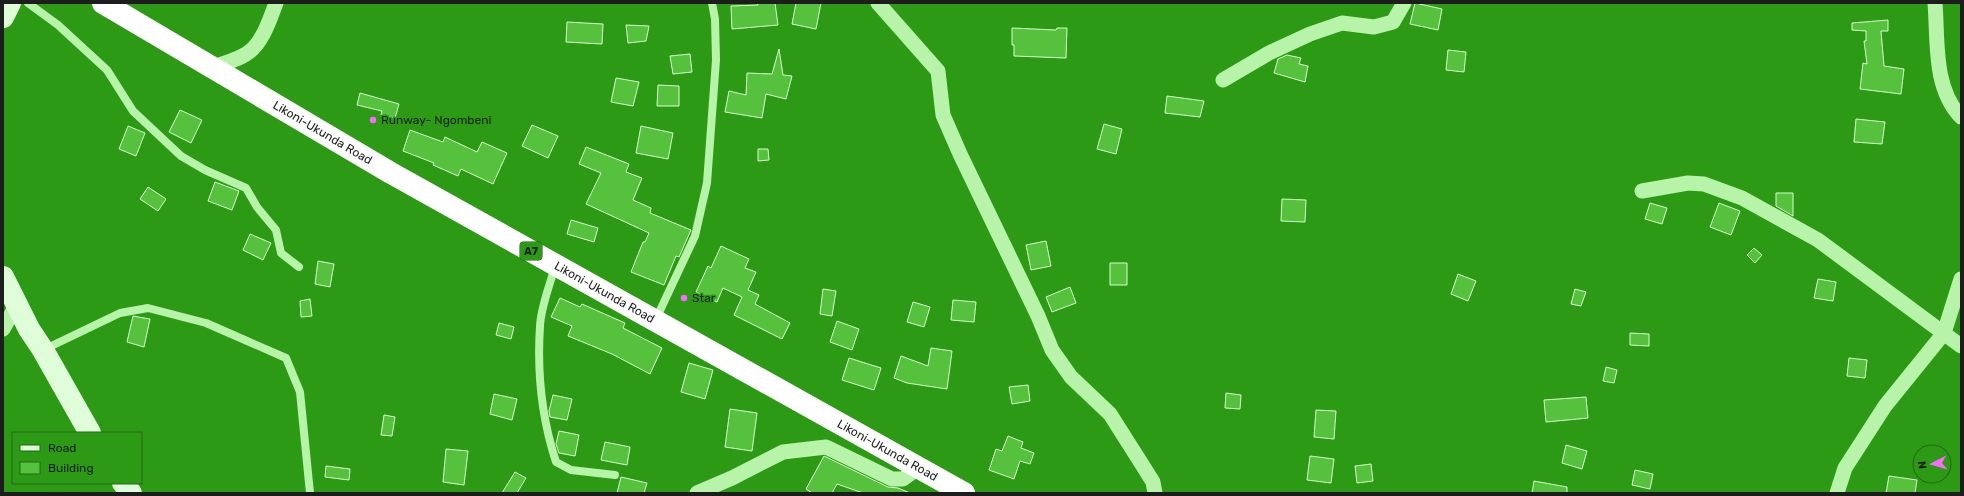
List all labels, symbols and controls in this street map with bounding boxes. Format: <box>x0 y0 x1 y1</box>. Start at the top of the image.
street label: Likoni-Ukunda Road <box>271 98 375 167</box>
place label: Runway- Ngombeni <box>381 113 491 127</box>
marker: Runway- Ngombeni <box>368 115 378 125</box>
road number: A7 <box>520 242 542 260</box>
street label: Likoni-Ukunda Road <box>552 259 657 326</box>
place label: Star <box>692 291 716 305</box>
marker: Star <box>679 293 689 303</box>
street label: Likoni-Ukunda Road <box>835 417 940 484</box>
legend <box>12 432 142 484</box>
text: Road <box>48 441 76 455</box>
north arrow <box>1912 444 1952 484</box>
text: N <box>1916 460 1929 470</box>
text: Building <box>48 461 94 475</box>

